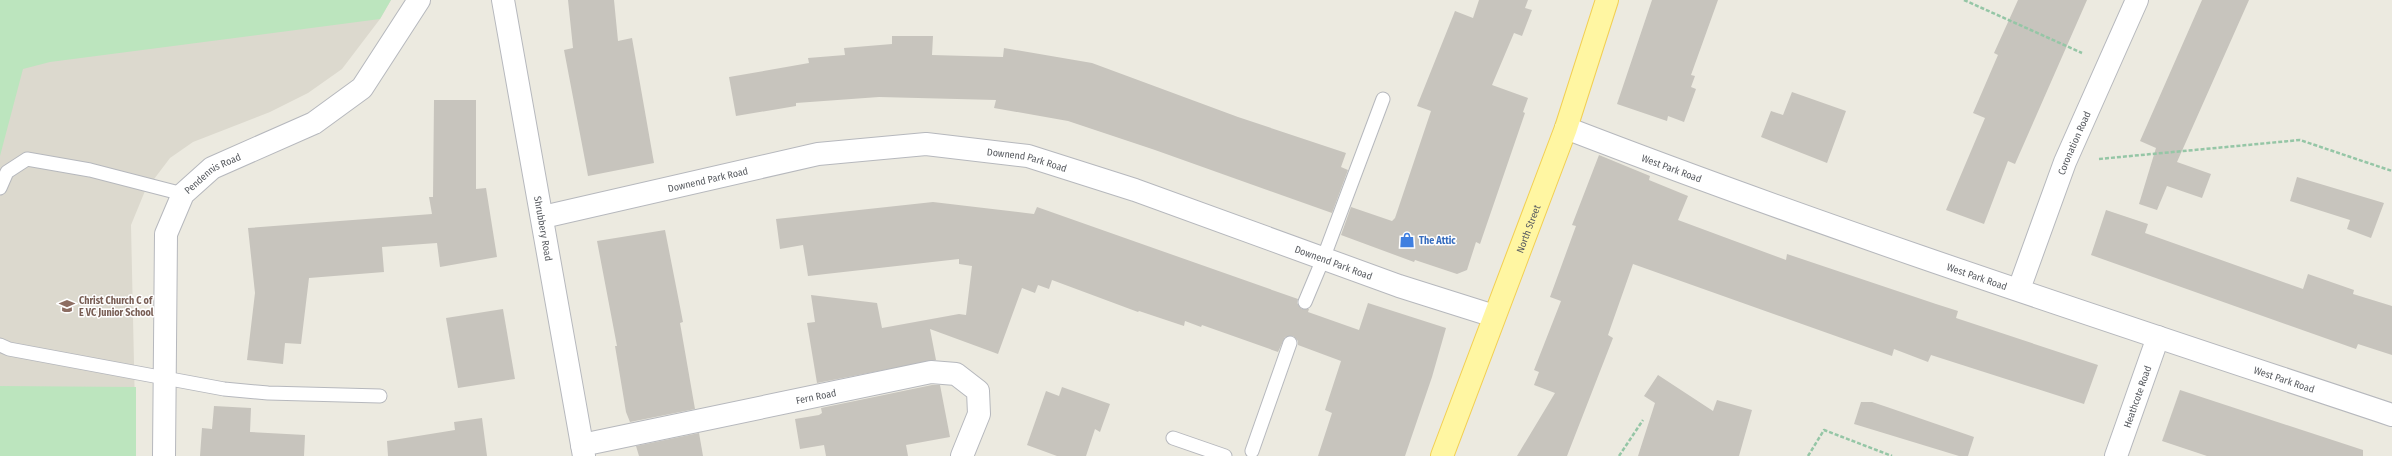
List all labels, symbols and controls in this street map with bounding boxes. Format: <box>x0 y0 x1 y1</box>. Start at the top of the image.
street label: Coronation Road <box>2056 110 2094 177</box>
street label: Downend Park Road <box>986 146 1068 175</box>
street label: Pendennis Road <box>182 151 243 197</box>
street label: West Park Road <box>1640 152 1703 185</box>
street label: Downend Park Road <box>667 165 749 195</box>
street label: Shrubbery Road <box>531 195 554 262</box>
street label: North Street <box>1514 203 1544 255</box>
shop icon: The Attic <box>1398 231 1416 249</box>
place label: The Attic <box>1419 235 1456 247</box>
street label: Downend Park Road <box>1293 244 1374 283</box>
street label: West Park Road <box>1945 261 2009 293</box>
place label: Christ Church C of E VC Junior School <box>79 295 154 319</box>
school or university icon: Christ Church C of E VC Junior School <box>58 297 76 315</box>
street label: Heathcote Road <box>2121 364 2154 430</box>
street label: West Park Road <box>2252 364 2316 396</box>
street label: Fern Road <box>795 387 837 407</box>

